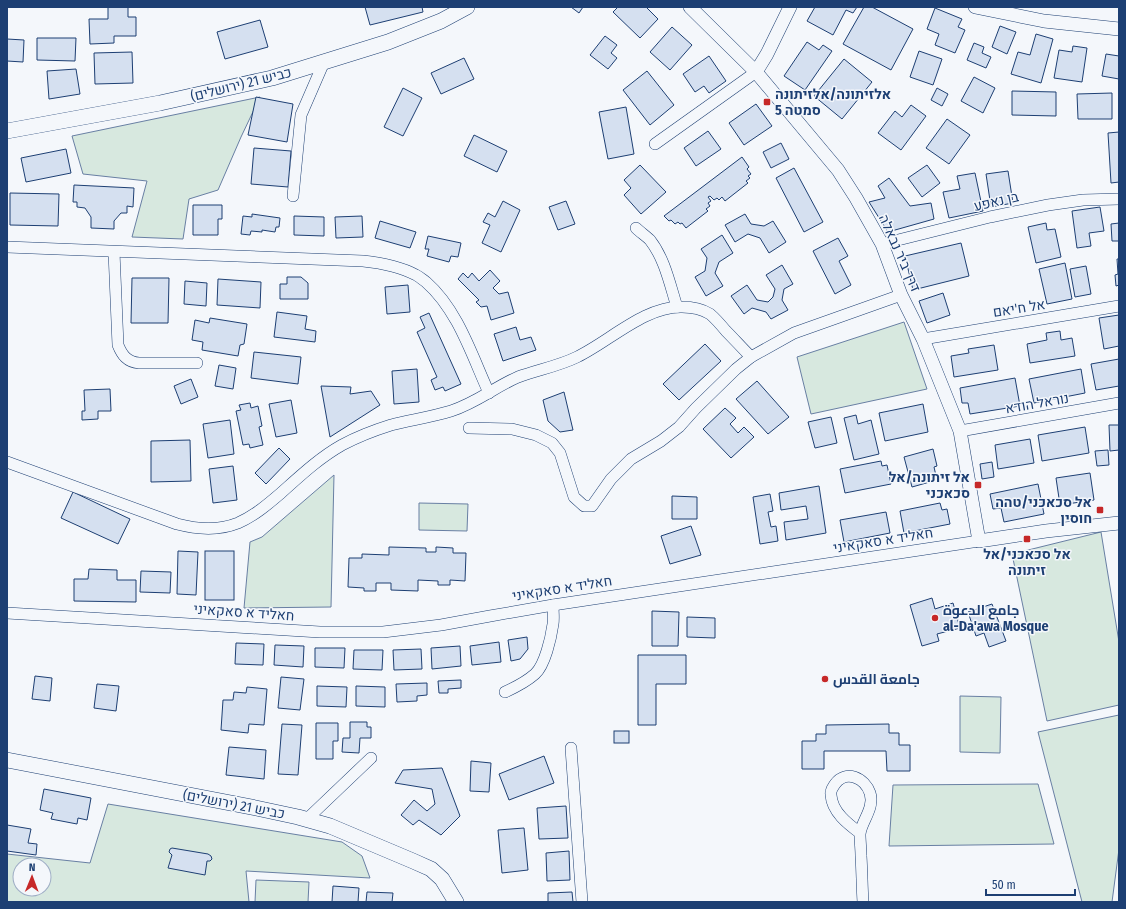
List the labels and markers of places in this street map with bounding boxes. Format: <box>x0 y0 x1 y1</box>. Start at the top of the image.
place label: אלזיתונה/אלזיתונה סמטה 5 <box>775 86 891 119</box>
marker: אלזיתונה/אלזיתונה סמטה 5 <box>762 97 772 107</box>
place label: אל זיתונה/אל סכאכני <box>889 469 970 502</box>
marker: אל זיתונה/אל סכאכני <box>973 480 983 490</box>
place label: אל סכאכני/טהה חוסין <box>995 494 1092 527</box>
marker: אל סכאכני/טהה חוסין <box>1095 505 1105 515</box>
marker: אל סכאכני/אל זיתונה <box>1022 534 1032 544</box>
place label: אל סכאכני/אל זיתונה <box>983 546 1071 579</box>
place label: جامع الدعوة al-Da'awa Mosque <box>943 602 1049 635</box>
marker: جامع الدعوة al-Da'awa Mosque <box>930 613 940 623</box>
place label: جامعة القدس <box>833 671 920 688</box>
marker: جامعة القدس <box>820 674 830 684</box>

